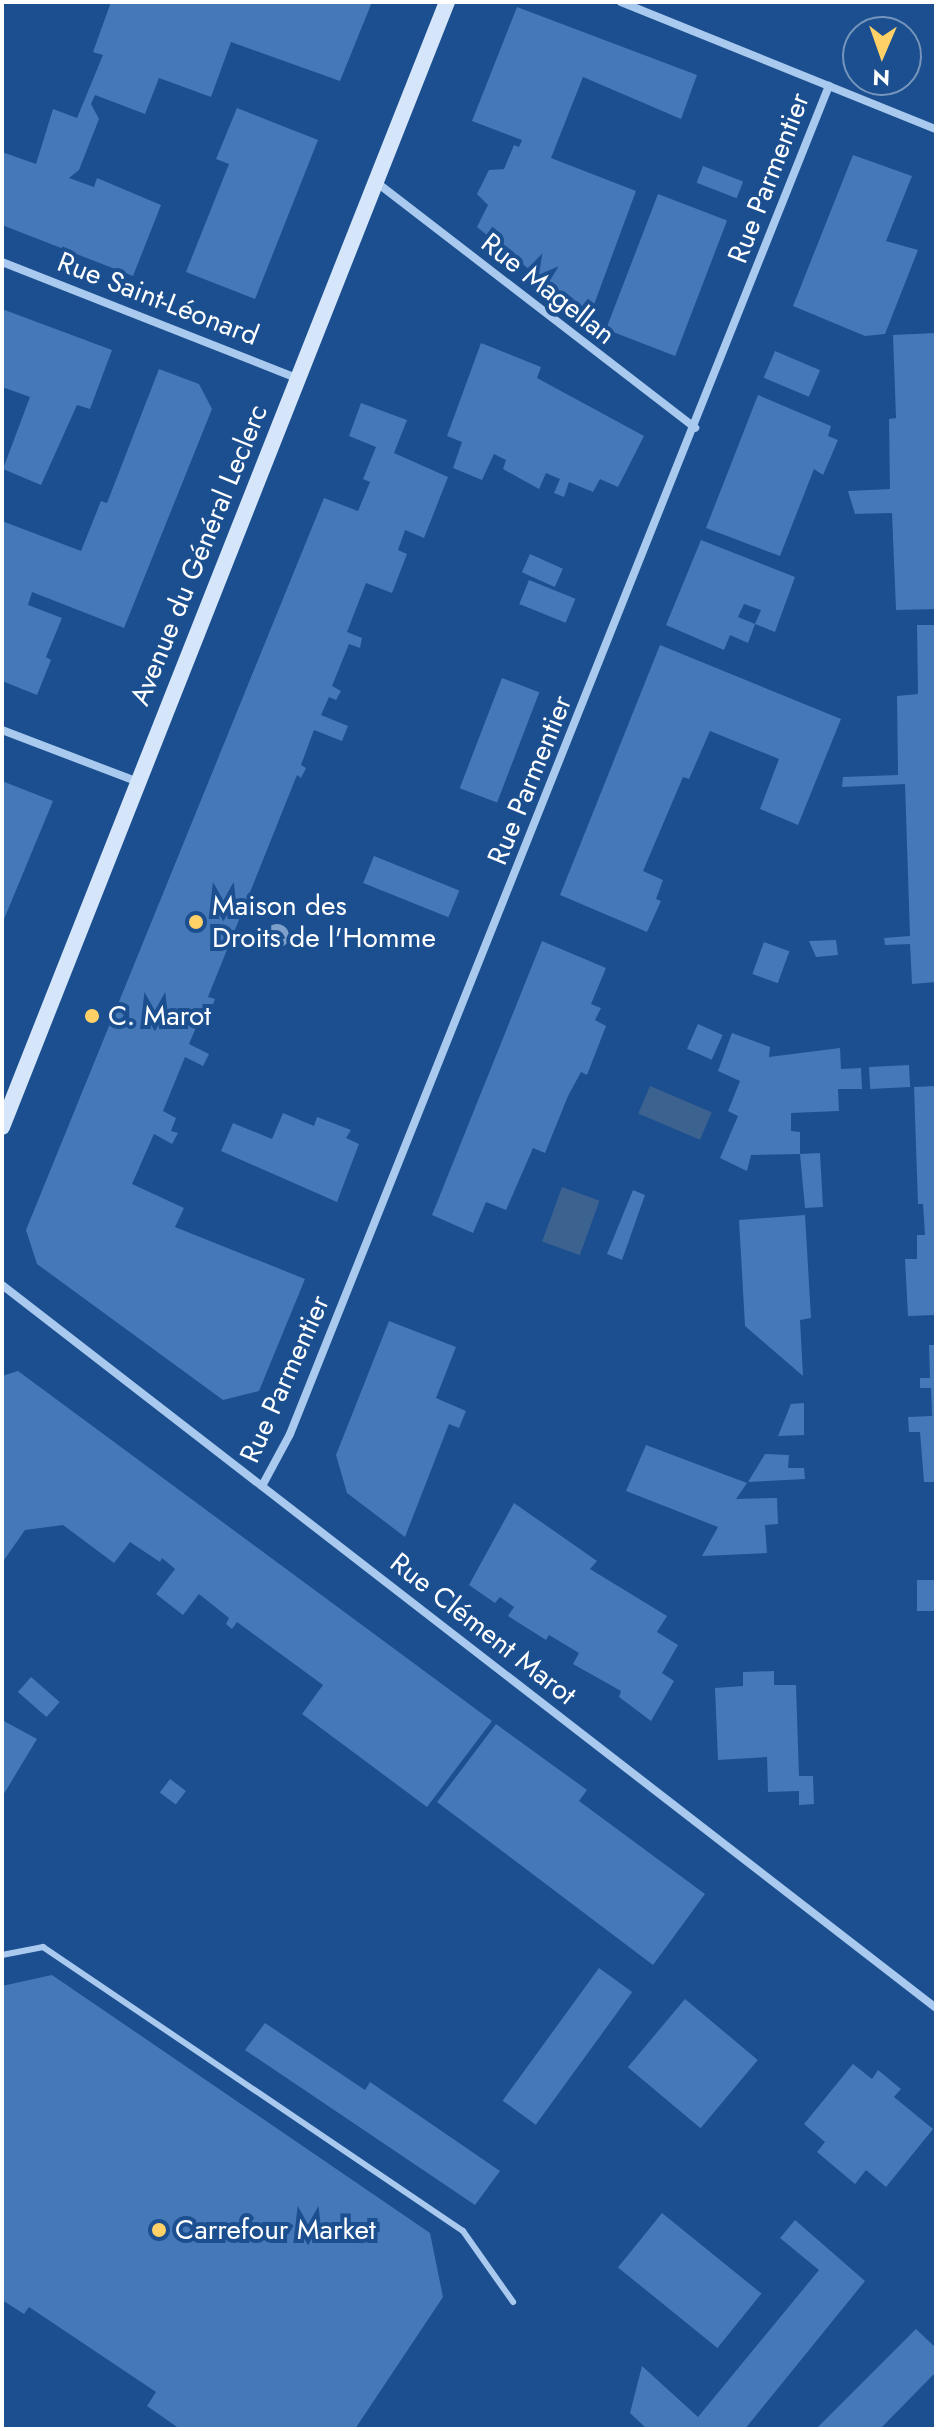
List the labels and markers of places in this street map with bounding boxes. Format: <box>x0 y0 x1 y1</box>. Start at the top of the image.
place label: Maison des Droits de l'Homme <box>212 889 436 955</box>
marker: Maison des Droits de l'Homme <box>187 913 205 931</box>
place label: C. Marot <box>108 999 211 1033</box>
marker: C. Marot <box>83 1007 101 1025</box>
place label: Carrefour Market <box>175 2213 376 2247</box>
marker: Carrefour Market <box>150 2221 168 2239</box>

